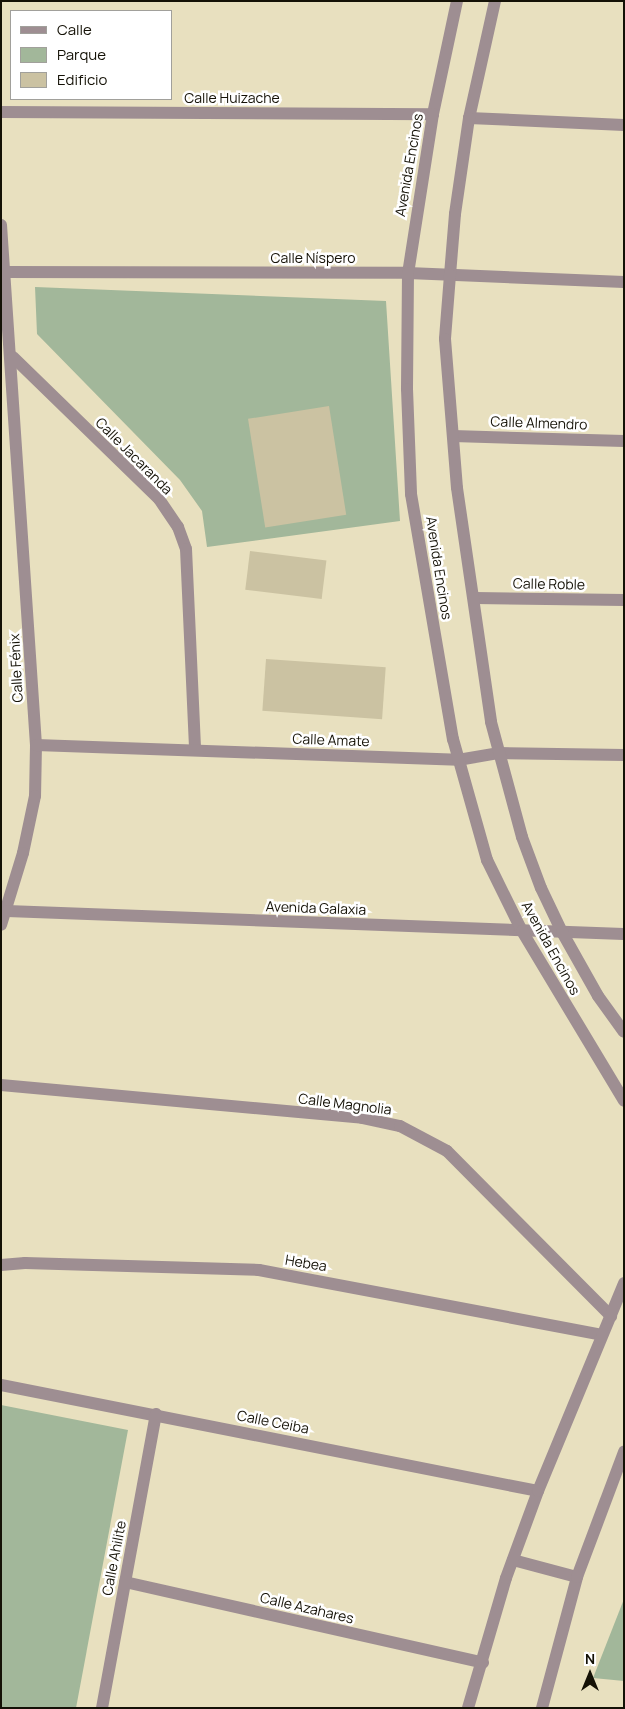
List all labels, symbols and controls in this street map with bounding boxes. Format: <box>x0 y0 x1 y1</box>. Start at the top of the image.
legend <box>10 10 172 100</box>
text: Calle <box>57 19 92 40</box>
text: Parque <box>57 44 106 65</box>
text: Edificio <box>57 69 107 90</box>
street label: Calle Huizache <box>184 90 280 106</box>
street label: Avenida Encinos <box>392 112 426 218</box>
street label: Calle Níspero <box>270 250 356 266</box>
street label: Calle Almendro <box>490 413 588 433</box>
street label: Calle Jacaranda <box>92 414 176 498</box>
street label: Avenida Encinos <box>423 515 455 621</box>
street label: Calle Roble <box>513 575 585 593</box>
street label: Calle Fénix <box>6 633 26 703</box>
street label: Calle Amate <box>292 730 370 750</box>
street label: Avenida Galaxia <box>265 898 367 918</box>
street label: Avenida Encinos <box>518 898 584 998</box>
street label: Calle Magnolia <box>297 1090 393 1118</box>
street label: Hebea <box>284 1251 328 1275</box>
street label: Calle Ceiba <box>236 1407 310 1437</box>
street label: Calle Ahilite <box>99 1519 129 1597</box>
street label: Calle Azahares <box>259 1589 355 1627</box>
north arrow <box>565 1649 615 1699</box>
text: N <box>585 1649 595 1668</box>

